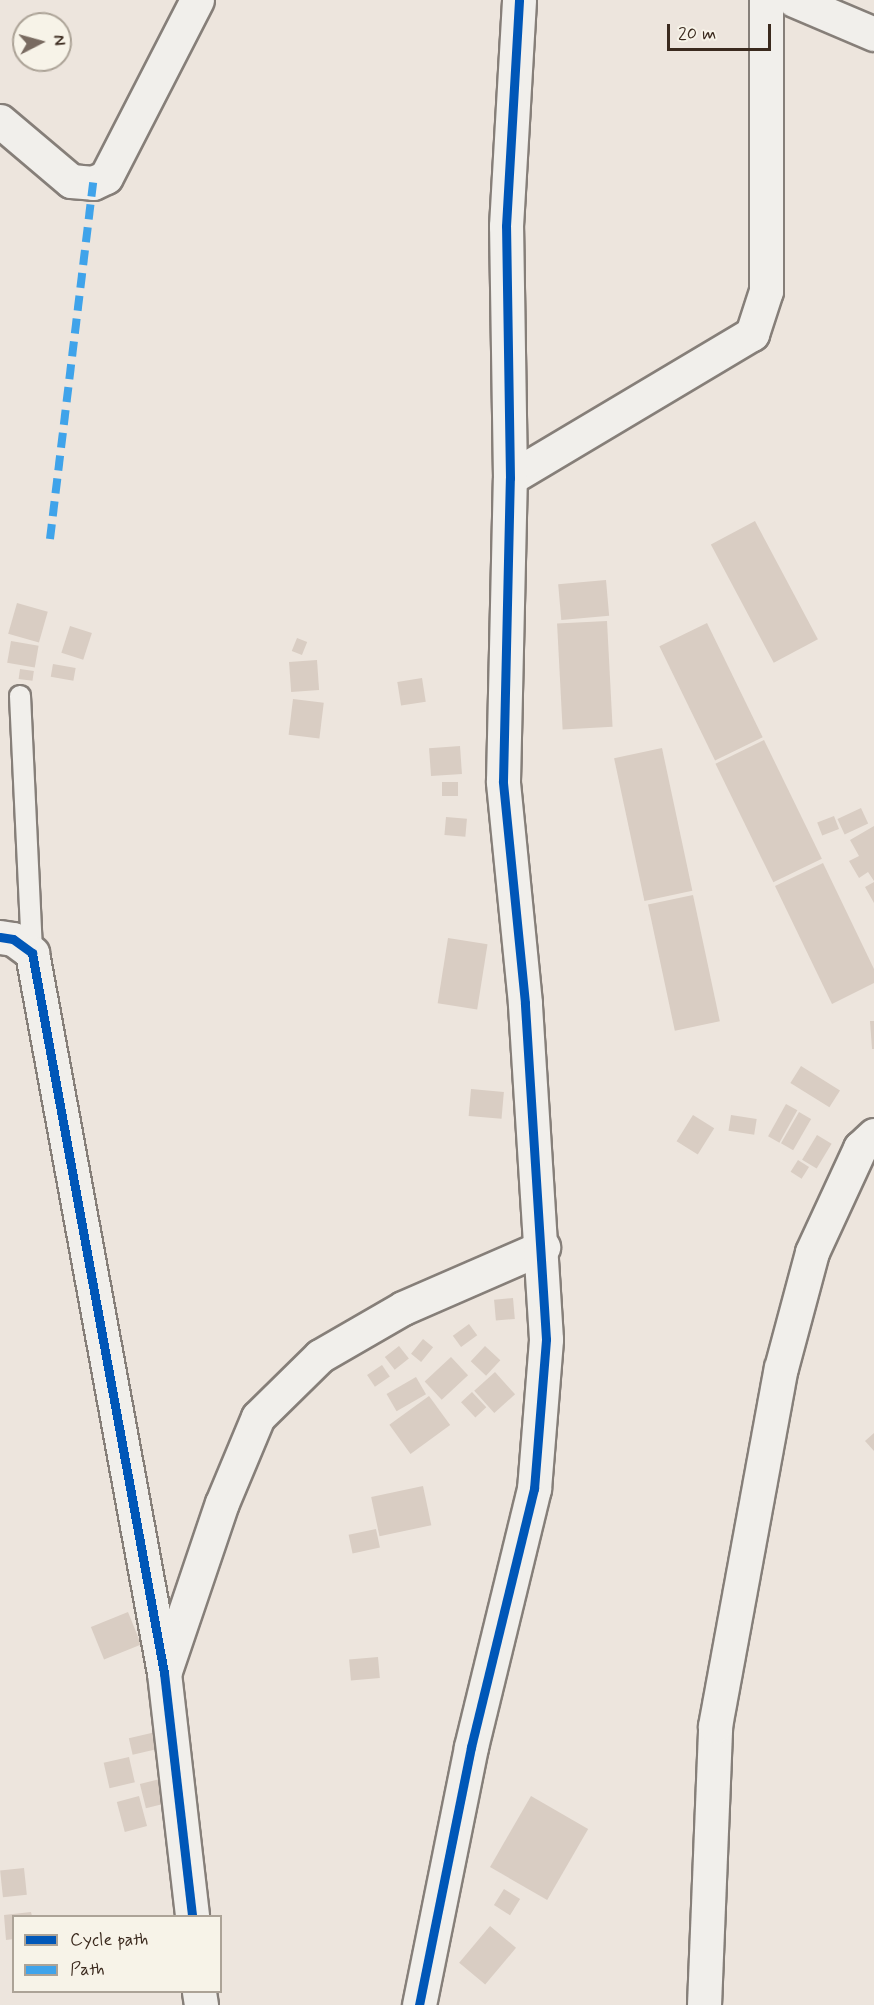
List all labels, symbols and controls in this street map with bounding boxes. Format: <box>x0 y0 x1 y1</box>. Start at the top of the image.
north arrow <box>12 12 72 72</box>
scale bar <box>670 12 774 50</box>
text: 20 m <box>678 22 716 46</box>
text: N <box>47 34 69 47</box>
legend <box>12 1915 222 1993</box>
text: Cycle path <box>70 1928 148 1952</box>
text: Path <box>70 1958 105 1982</box>

